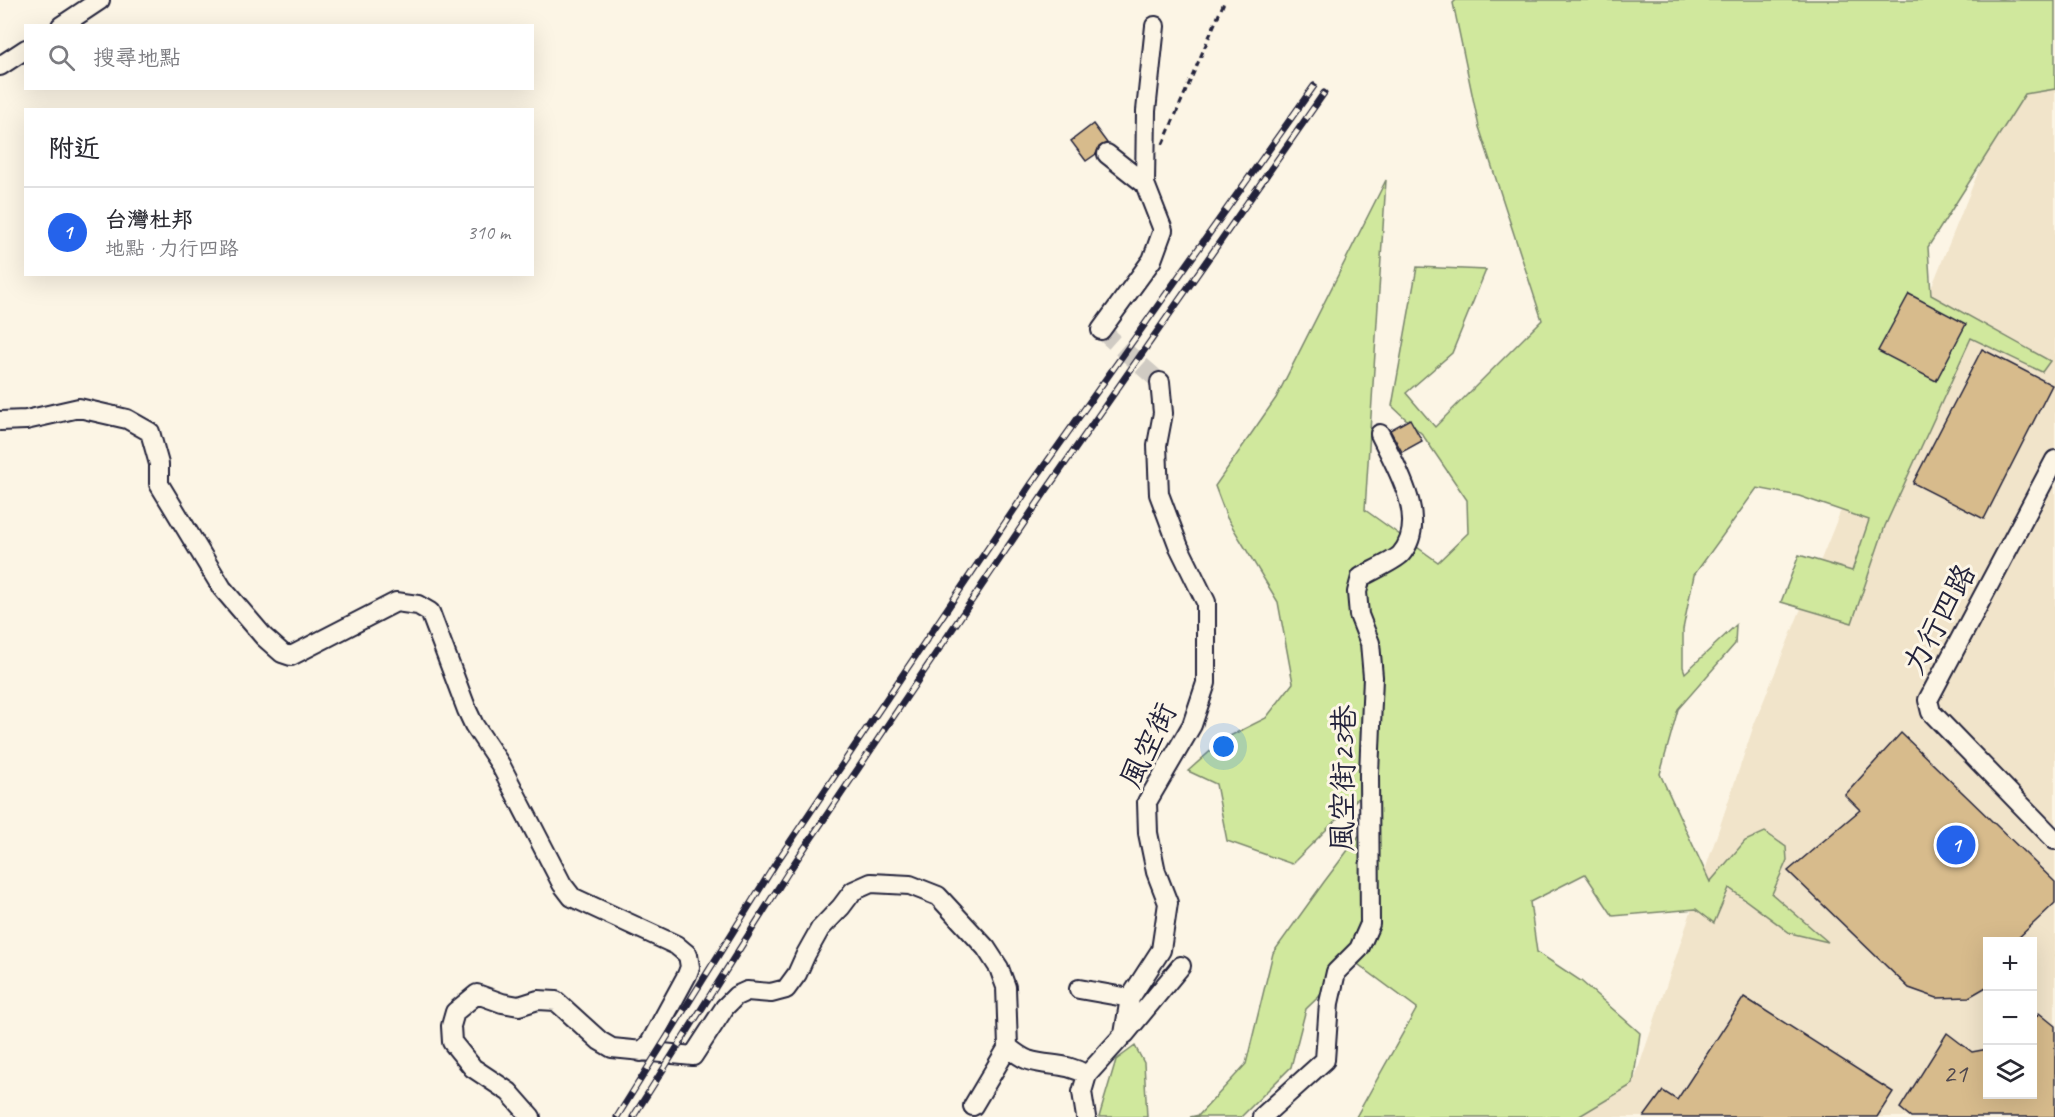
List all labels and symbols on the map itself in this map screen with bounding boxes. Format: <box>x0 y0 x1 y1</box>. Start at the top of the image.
street label: 力行四路 <box>1894 557 1984 681</box>
street label: 風空街 <box>1111 696 1185 794</box>
street label: 風空街23巷 <box>1323 704 1363 852</box>
your location <box>1209 732 1238 761</box>
pin: 1 <box>1936 822 1976 868</box>
house number: 21 <box>1943 1056 1969 1090</box>

